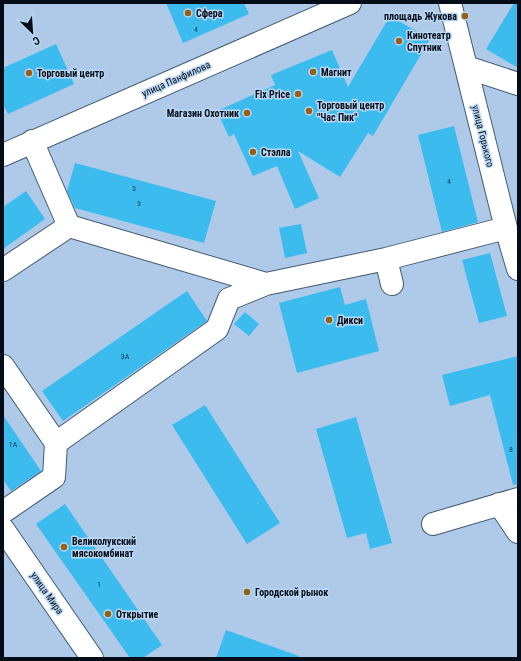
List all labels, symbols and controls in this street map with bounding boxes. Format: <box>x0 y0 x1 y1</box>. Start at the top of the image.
marker: Сфера <box>183 8 193 18</box>
place label: Сфера <box>196 8 223 19</box>
place label: площадь Жукова <box>384 11 457 22</box>
marker: площадь Жукова <box>460 11 470 21</box>
north arrow <box>12 12 52 52</box>
house number: 4 <box>194 25 198 34</box>
place label: Кинотеатр Спутник <box>407 30 451 53</box>
text: С <box>30 33 42 48</box>
marker: Кинотеатр Спутник <box>394 36 404 46</box>
street label: улица Панфилова <box>140 59 212 99</box>
marker: Магнит <box>308 67 318 77</box>
place label: Магнит <box>321 67 352 78</box>
marker: Торговый центр <box>24 68 34 78</box>
place label: Торговый центр <box>37 68 104 79</box>
place label: Fix Price <box>255 89 290 100</box>
marker: Fix Price <box>293 89 303 99</box>
place label: Торговый центр "Час Пик" <box>317 100 384 123</box>
street label: улица Горького <box>470 104 496 168</box>
marker: Торговый центр "Час Пик" <box>304 106 314 116</box>
place label: Магазин Охотник <box>167 108 239 119</box>
marker: Магазин Охотник <box>242 108 252 118</box>
marker: Стэлла <box>248 147 258 157</box>
place label: Стэлла <box>261 147 291 158</box>
house number: 4 <box>447 177 451 186</box>
house number: 3 <box>132 184 136 193</box>
house number: 3 <box>137 199 141 208</box>
marker: Дикси <box>324 315 334 325</box>
place label: Дикси <box>337 315 363 326</box>
house number: 3А <box>121 352 130 361</box>
house number: 1А <box>9 440 18 449</box>
house number: 8 <box>509 445 513 454</box>
place label: Великолукский мясокомбинат <box>72 536 136 559</box>
marker: Великолукский мясокомбинат <box>59 542 69 552</box>
street label: улица Мира <box>28 570 66 616</box>
house number: 1 <box>97 580 101 589</box>
marker: Городской рынок <box>242 587 252 597</box>
place label: Городской рынок <box>255 587 328 598</box>
marker: Открытие <box>103 609 113 619</box>
place label: Открытие <box>116 609 158 620</box>

